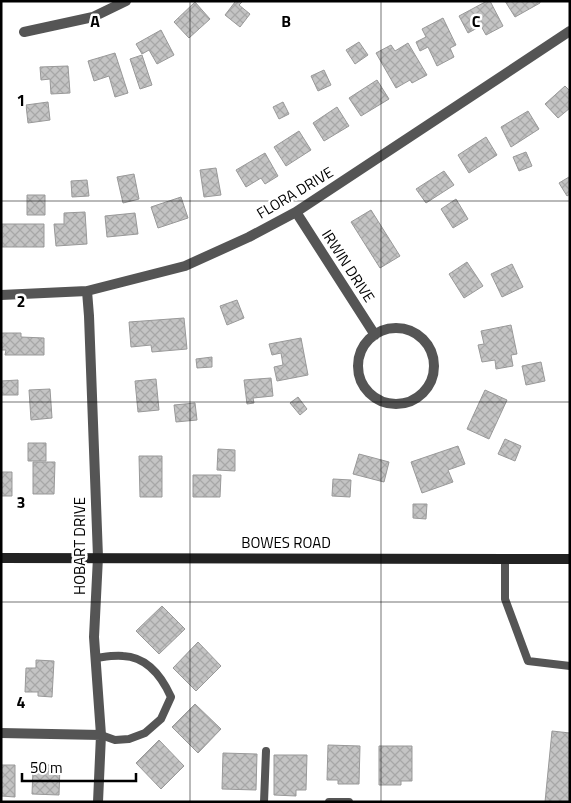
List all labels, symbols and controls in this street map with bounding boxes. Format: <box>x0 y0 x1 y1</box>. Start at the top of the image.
text: A <box>90 9 100 33</box>
text: B <box>281 9 291 33</box>
text: C <box>472 9 481 33</box>
text: 1 <box>17 88 25 112</box>
street label: FLORA DRIVE <box>252 161 337 224</box>
street label: IRWIN DRIVE <box>316 225 381 307</box>
text: 2 <box>17 289 25 313</box>
text: 3 <box>17 490 25 514</box>
street label: HOBART DRIVE <box>68 497 91 595</box>
street label: BOWES ROAD <box>241 531 331 554</box>
text: 4 <box>17 690 26 714</box>
scale bar <box>22 750 136 782</box>
text: 50 m <box>30 756 63 779</box>

